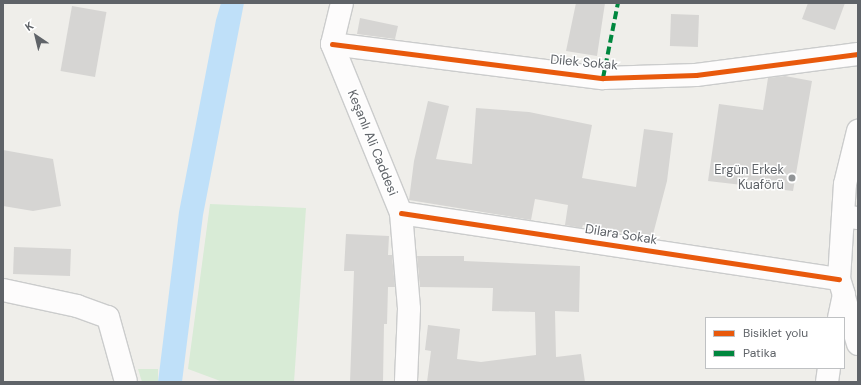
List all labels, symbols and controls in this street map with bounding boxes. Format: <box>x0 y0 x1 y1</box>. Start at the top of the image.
north arrow <box>16 16 56 56</box>
text: K <box>22 18 36 34</box>
street label: Dilek Sokak <box>550 52 618 74</box>
street label: Keşanlı Ali Caddesi <box>344 88 400 198</box>
place label: Ergün Erkek Kuaförü <box>714 163 784 194</box>
marker: Ergün Erkek Kuaförü <box>787 173 797 183</box>
street label: Dilara Sokak <box>584 222 658 248</box>
legend <box>705 317 845 369</box>
text: Bisiklet yolu <box>743 325 808 341</box>
text: Patika <box>743 345 776 361</box>

